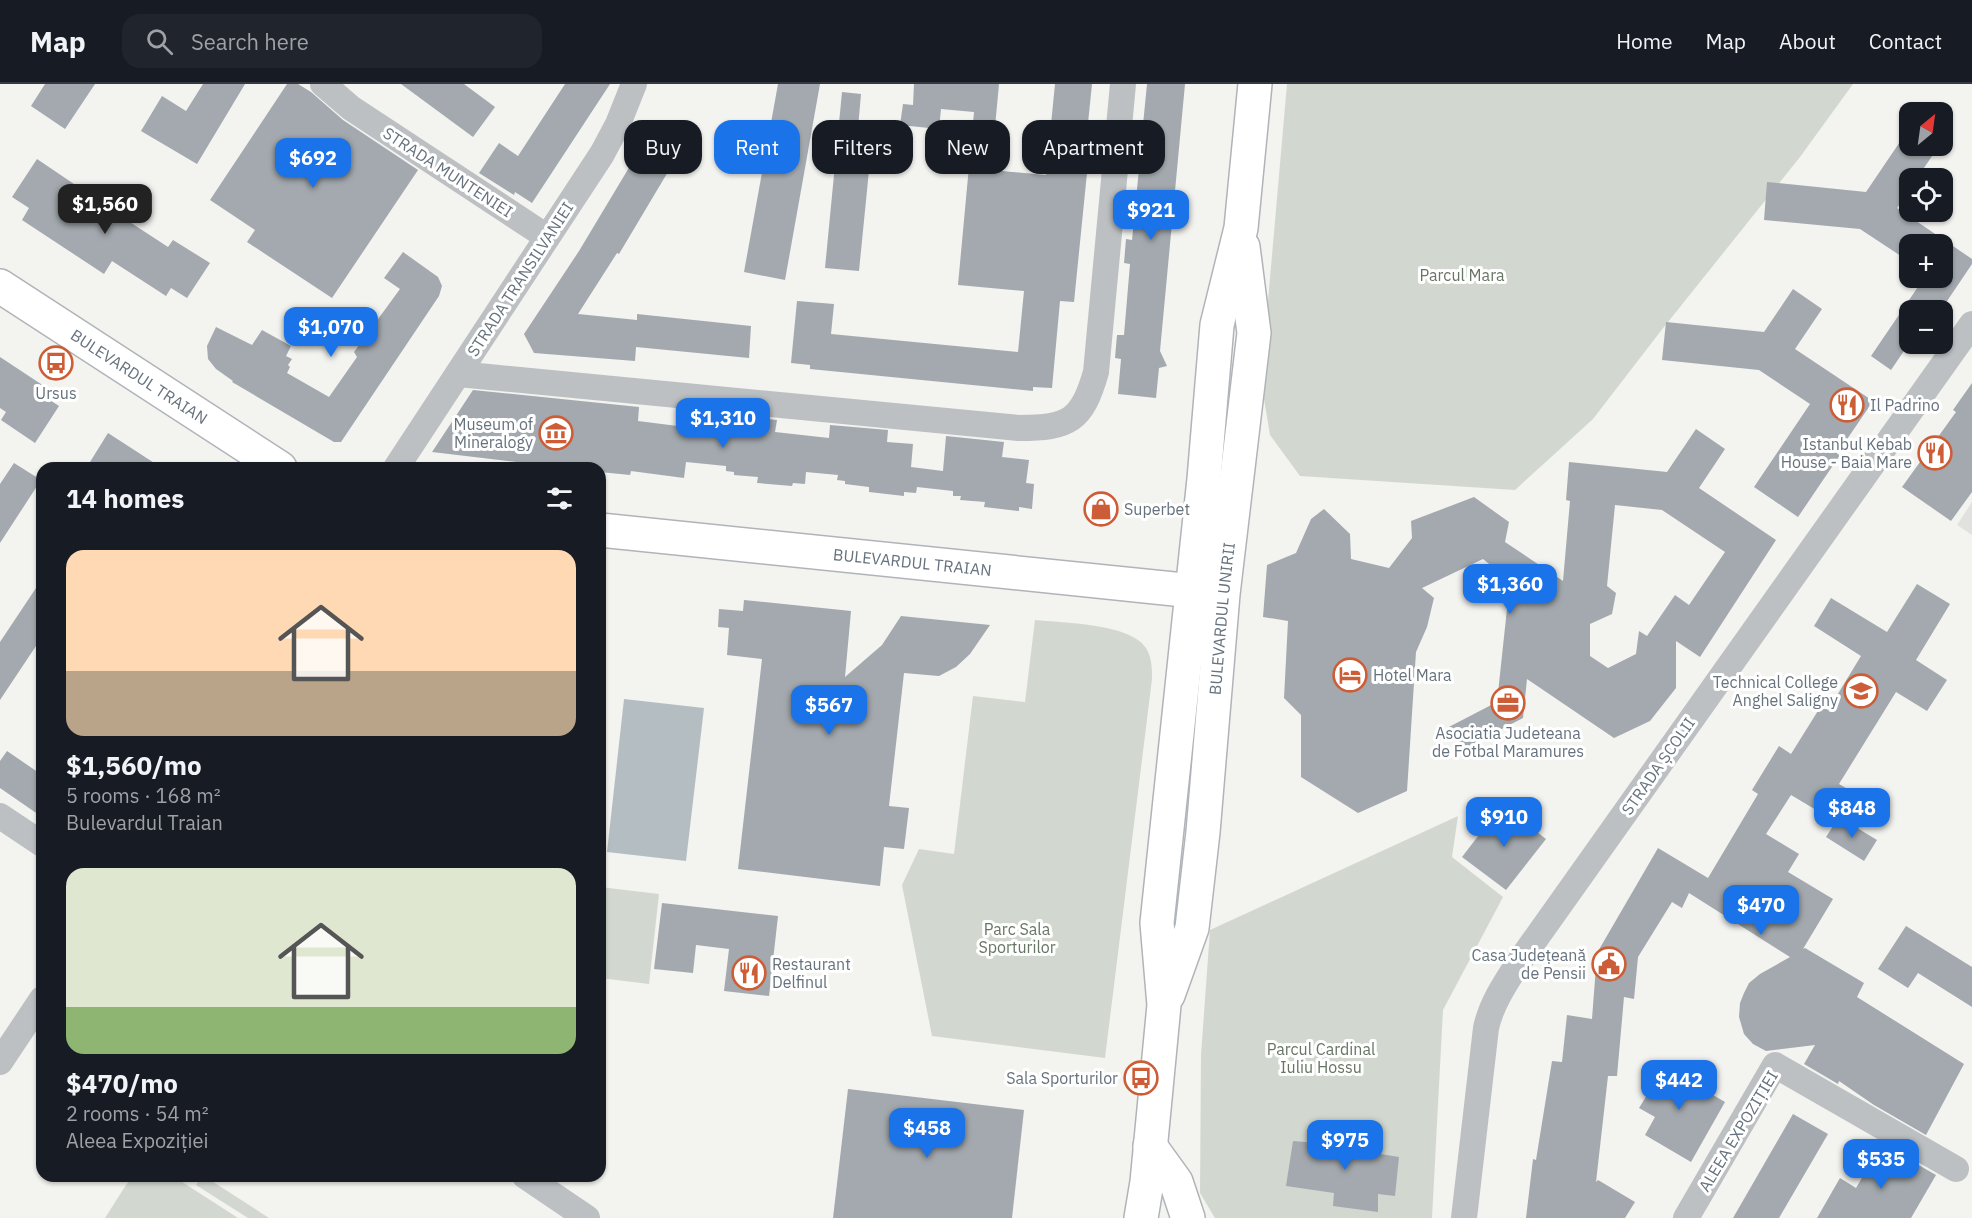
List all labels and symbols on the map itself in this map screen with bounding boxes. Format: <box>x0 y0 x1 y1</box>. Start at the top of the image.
north arrow <box>1899 102 1953 156</box>
street label: STRADA MUNTENIEI <box>379 123 517 221</box>
pin: $692 <box>277 138 349 189</box>
pin: $1,560 <box>56 184 154 235</box>
pin: $921 <box>1115 190 1187 241</box>
street label: STRADA TRANSILVANIEI <box>463 198 577 360</box>
park label: Parcul Mara <box>1419 265 1505 285</box>
pin: $1,070 <box>282 307 380 358</box>
street label: BULEVARDUL TRAIAN <box>67 325 211 428</box>
bus stop icon: Ursus <box>38 345 74 381</box>
place label: Ursus <box>35 383 77 403</box>
restaurant icon: Il Padrino <box>1829 387 1865 423</box>
place label: Il Padrino <box>1870 395 1940 415</box>
pin: $1,310 <box>674 398 772 449</box>
place label: Museum of Mineralogy <box>453 414 533 452</box>
museum icon: Museum of Mineralogy <box>538 415 574 451</box>
place label: Istanbul Kebab House - Baia Mare <box>1781 434 1912 472</box>
restaurant icon: Istanbul Kebab House - Baia Mare <box>1917 435 1953 471</box>
shop icon: Superbet <box>1083 491 1119 527</box>
place label: Superbet <box>1124 499 1190 519</box>
street label: BULEVARDUL UNIRII <box>1205 541 1239 696</box>
street label: BULEVARDUL TRAIAN <box>832 544 993 580</box>
pin: $1,360 <box>1461 564 1559 615</box>
hotel icon: Hotel Mara <box>1332 657 1368 693</box>
place label: Hotel Mara <box>1373 665 1452 685</box>
place label: Technical College Anghel Saligny <box>1713 672 1838 710</box>
school or university icon: Technical College Anghel Saligny <box>1843 673 1879 709</box>
pin: $567 <box>793 685 865 736</box>
office icon: Asociatia Judeteana de Fotbal Maramures <box>1490 685 1526 721</box>
street label: STRADA ȘCOLII <box>1617 713 1699 819</box>
place label: Asociatia Judeteana de Fotbal Maramures <box>1432 723 1584 761</box>
pin: $848 <box>1816 788 1888 839</box>
pin: $910 <box>1468 797 1540 848</box>
pin: $470 <box>1725 885 1797 936</box>
park label: Parc Sala Sporturilor <box>978 919 1056 957</box>
place label: Casa Județeană de Pensii <box>1472 945 1586 983</box>
public building icon: Casa Județeană de Pensii <box>1591 946 1627 982</box>
place label: Restaurant Delfinul <box>772 954 851 992</box>
restaurant icon: Restaurant Delfinul <box>731 955 767 991</box>
park label: Parcul Cardinal Iuliu Hossu <box>1267 1039 1375 1077</box>
bus stop icon: Sala Sporturilor <box>1123 1060 1159 1096</box>
pin: $442 <box>1643 1060 1715 1111</box>
street label: ALEEA EXPOZIȚIEI <box>1694 1067 1783 1196</box>
place label: Sala Sporturilor <box>1006 1068 1118 1088</box>
pin: $458 <box>891 1108 963 1159</box>
pin: $975 <box>1309 1120 1381 1171</box>
pin: $535 <box>1845 1139 1917 1190</box>

